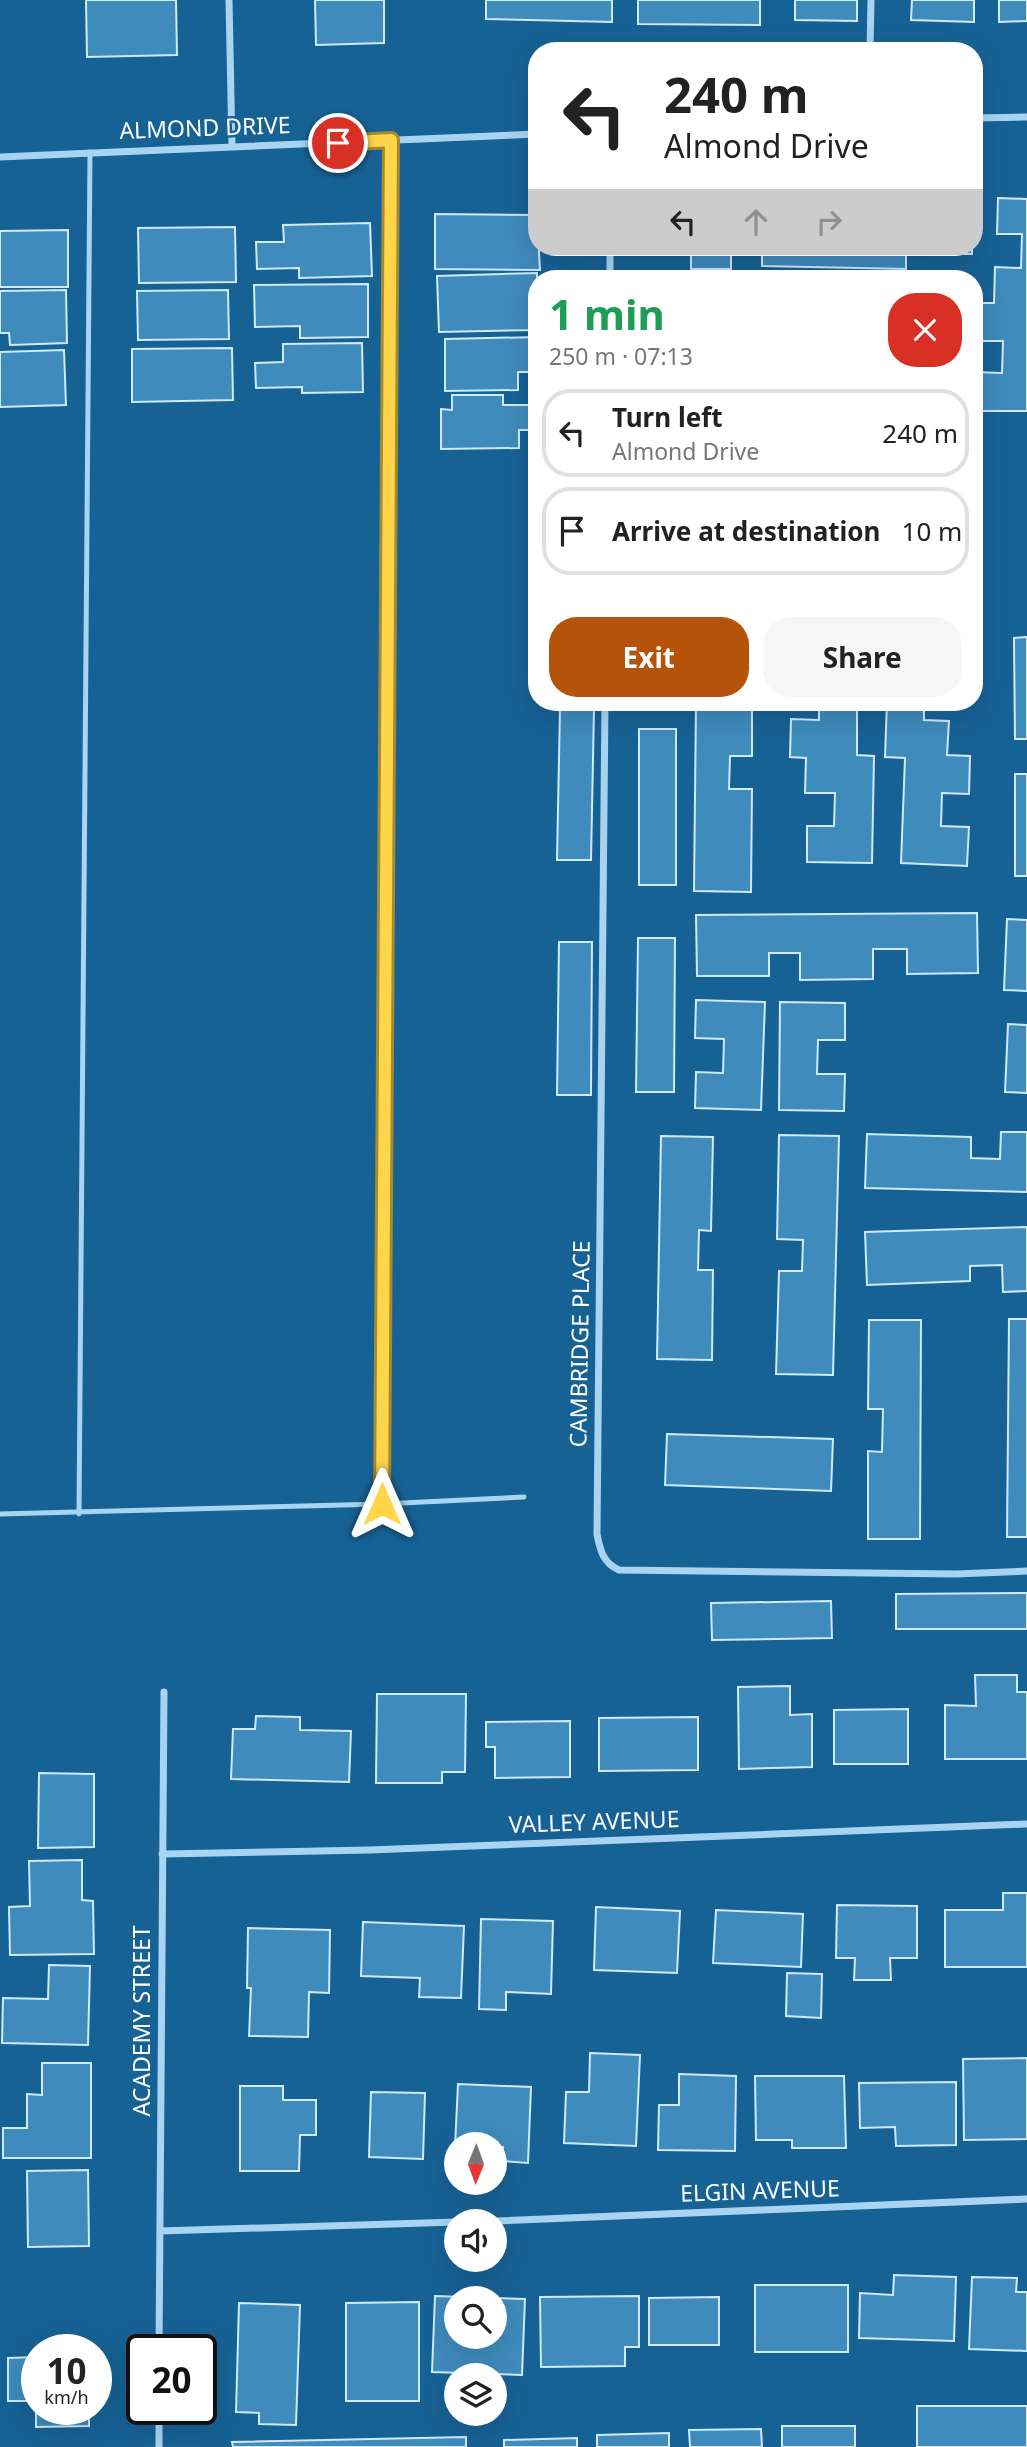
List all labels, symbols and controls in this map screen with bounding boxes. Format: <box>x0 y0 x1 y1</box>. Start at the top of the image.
text: 240 m <box>664 61 809 127</box>
icon: left <box>549 70 640 161</box>
street label: ALMOND DRIVE <box>119 108 291 146</box>
pin <box>308 113 368 173</box>
icon: arrive <box>319 124 357 162</box>
text: Almond Drive <box>664 124 869 167</box>
icon: left <box>664 203 702 241</box>
icon: ahead <box>737 203 775 241</box>
icon: right <box>810 203 848 241</box>
text: 1 min <box>549 285 665 342</box>
button: close <box>888 293 962 367</box>
text: 250 m · 07:13 <box>549 340 693 372</box>
text: Turn left <box>612 399 723 435</box>
icon: left <box>553 414 591 452</box>
text: 240 m <box>882 415 958 451</box>
text: Almond Drive <box>612 435 759 467</box>
icon: arrive <box>553 512 591 550</box>
text: Arrive at destination <box>612 513 881 549</box>
text: 10 m <box>902 513 962 549</box>
button: Exit <box>549 617 749 697</box>
button: Share <box>763 617 962 697</box>
street label: CAMBRIDGE PLACE <box>561 1240 597 1448</box>
position arrow <box>345 1467 419 1541</box>
street label: VALLEY AVENUE <box>508 1802 680 1840</box>
street label: ACADEMY STREET <box>125 1925 157 2117</box>
north arrow <box>444 2132 508 2194</box>
map controls <box>444 2132 507 2426</box>
street label: ELGIN AVENUE <box>680 2171 840 2209</box>
button: sound <box>444 2209 507 2272</box>
button: search <box>444 2286 507 2349</box>
speed limit sign: 20 <box>126 2334 217 2425</box>
text: 10 <box>46 2347 87 2394</box>
button: layers <box>444 2363 507 2426</box>
text: km/h <box>44 2385 89 2409</box>

